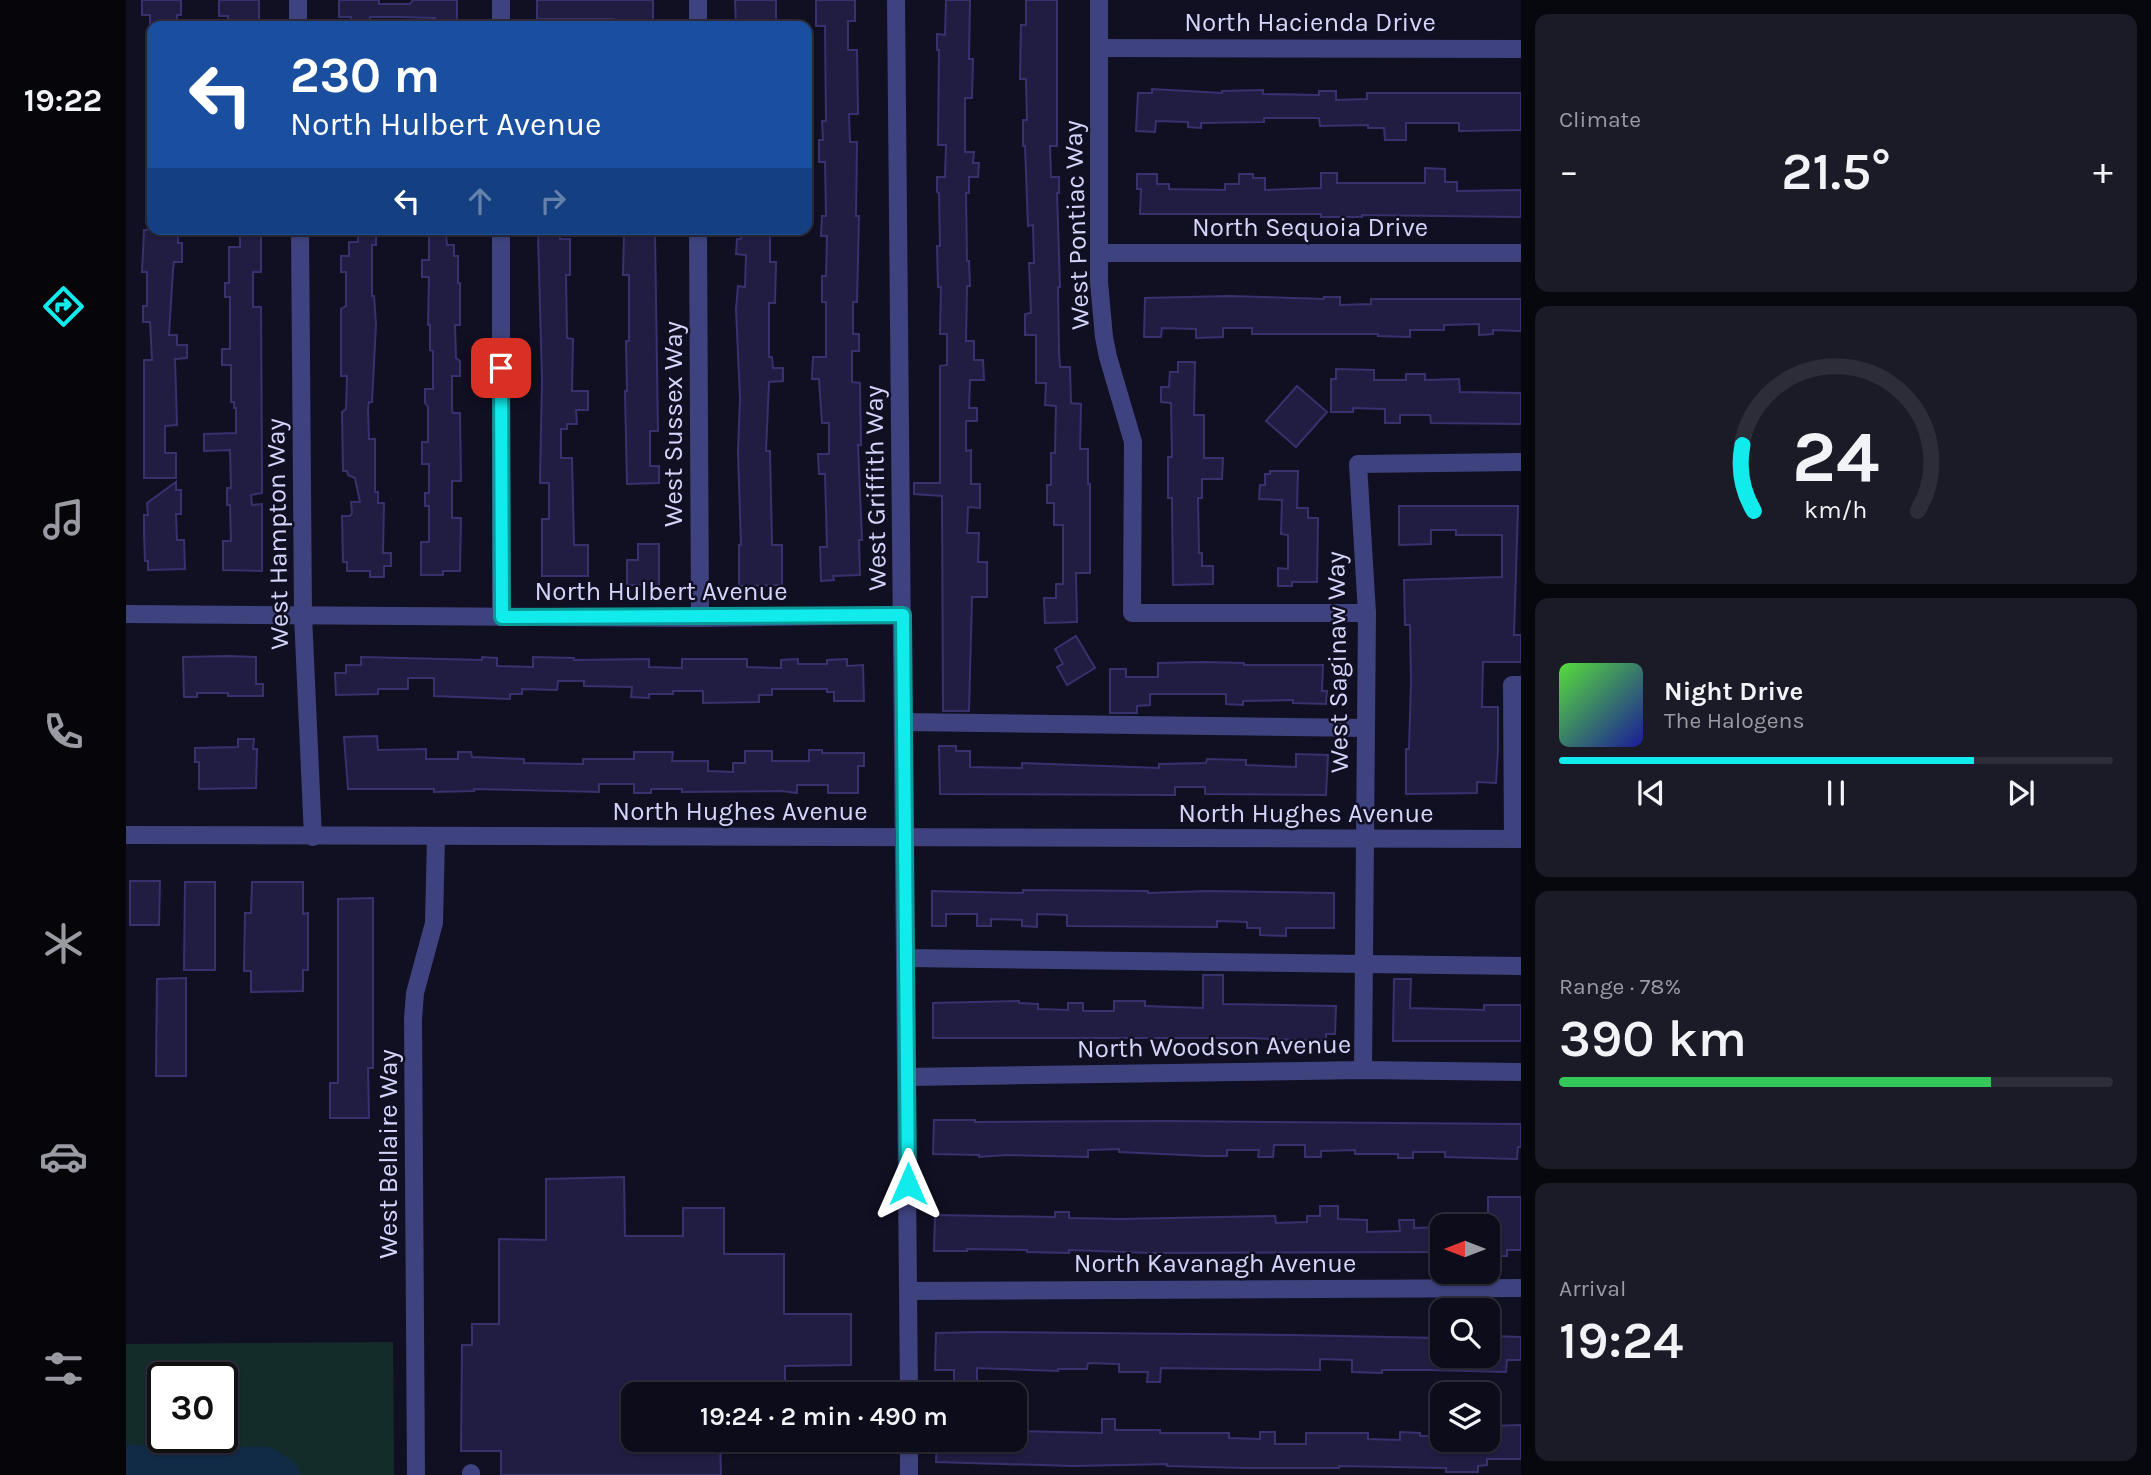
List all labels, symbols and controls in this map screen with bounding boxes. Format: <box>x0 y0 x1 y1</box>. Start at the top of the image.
street label: North Hacienda Drive <box>1184 7 1436 38</box>
text: 230 m <box>290 47 440 104</box>
icon: left <box>175 49 266 140</box>
text: 19:22 <box>24 82 102 119</box>
text: North Hulbert Avenue <box>290 106 602 143</box>
text: Climate <box>1559 106 1641 133</box>
street label: West Pontiac Way <box>1057 120 1096 330</box>
text: 21.5° <box>1781 141 1891 202</box>
text: − <box>1559 149 1579 194</box>
text: + <box>2093 149 2113 194</box>
icon: left <box>388 182 426 220</box>
icon: ahead <box>461 182 499 220</box>
icon: right <box>534 182 572 220</box>
street label: North Sequoia Drive <box>1192 212 1428 243</box>
icon: directions <box>39 282 88 331</box>
street label: West Sussex Way <box>658 321 689 527</box>
pin <box>471 338 531 398</box>
icon: arrive <box>482 349 520 387</box>
street label: West Griffith Way <box>858 385 893 591</box>
text: 24 <box>1792 415 1880 500</box>
street label: West Hampton Way <box>260 418 295 650</box>
icon: music <box>39 495 88 544</box>
text: km/h <box>1804 495 1868 524</box>
street label: West Saginaw Way <box>1320 551 1355 773</box>
street label: North Hulbert Avenue <box>534 576 788 607</box>
text: Night Drive <box>1664 676 1803 707</box>
icon: phone <box>39 707 88 756</box>
text: The Halogens <box>1664 707 1804 734</box>
icon: previous <box>1632 774 1670 812</box>
icon: pause <box>1817 774 1855 812</box>
icon: next <box>2002 774 2040 812</box>
street label: North Hughes Avenue <box>612 796 868 827</box>
street label: North Hughes Avenue <box>1178 798 1434 829</box>
icon: climate <box>39 919 88 968</box>
text: Range · 78% <box>1559 973 1681 1000</box>
text: 390 km <box>1559 1008 1747 1069</box>
street label: North Woodson Avenue <box>1076 1029 1352 1064</box>
street label: West Bellaire Way <box>373 1049 404 1259</box>
icon: car <box>39 1132 88 1181</box>
position arrow <box>871 1147 945 1221</box>
north arrow <box>1430 1214 1500 1284</box>
map controls <box>1430 1214 1500 1452</box>
street label: North Kavanagh Avenue <box>1074 1248 1356 1279</box>
text: Arrival <box>1559 1275 1626 1302</box>
button: search <box>1430 1298 1500 1368</box>
text: 19:24 <box>1559 1310 1683 1371</box>
icon: filters <box>39 1344 88 1393</box>
speed limit sign: 30 <box>147 1362 238 1453</box>
button: layers <box>1430 1382 1500 1452</box>
text: 19:24 · 2 min · 490 m <box>700 1401 948 1432</box>

